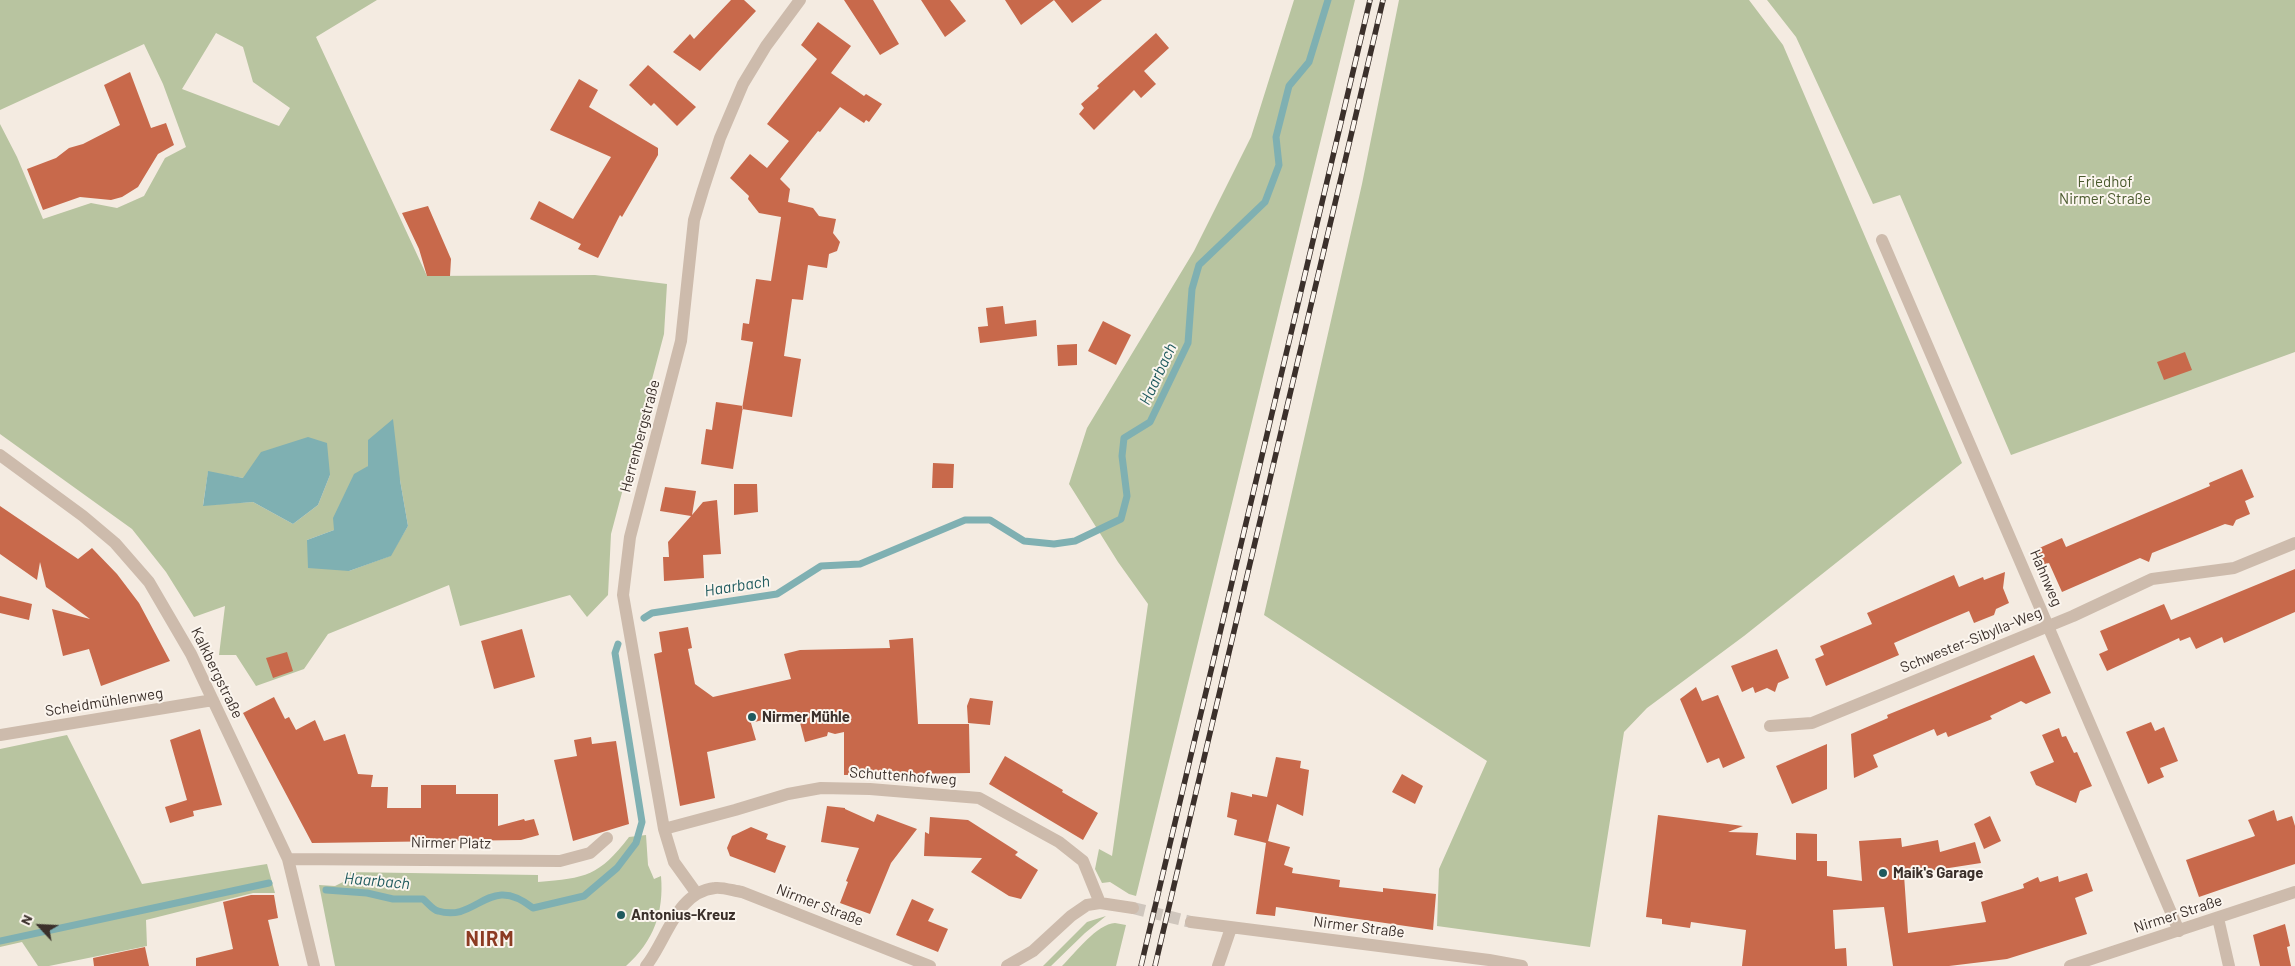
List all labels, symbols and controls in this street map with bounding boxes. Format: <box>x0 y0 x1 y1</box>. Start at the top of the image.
park label: Friedhof Nirmer Straße <box>2059 173 2151 208</box>
water label: Haarbach <box>1135 340 1181 408</box>
street label: Herrenbergstraße <box>616 378 664 494</box>
street label: Hahnweg <box>2026 547 2066 609</box>
water label: Haarbach <box>703 571 771 601</box>
street label: Schwester-Sibylla-Weg <box>1898 603 2044 677</box>
street label: Kalkbergstraße <box>187 624 247 722</box>
street label: Scheidmühlenweg <box>44 684 164 720</box>
place label: Nirmer Mühle <box>762 708 850 726</box>
marker: Nirmer Mühle <box>746 711 758 723</box>
street label: Schuttenhofweg <box>849 763 957 789</box>
street label: Nirmer Platz <box>411 833 491 853</box>
place label: Maik's Garage <box>1893 864 1983 882</box>
marker: Maik's Garage <box>1877 867 1889 879</box>
water label: Haarbach <box>343 869 411 893</box>
street label: Nirmer Straße <box>774 880 866 930</box>
street label: Nirmer Straße <box>2132 891 2224 937</box>
north arrow <box>15 901 65 951</box>
place label: Antonius-Kreuz <box>631 906 735 924</box>
marker: Antonius-Kreuz <box>615 909 627 921</box>
text: N <box>16 912 36 927</box>
street label: Nirmer Straße <box>1312 912 1406 942</box>
district label: NIRM <box>465 927 515 951</box>

